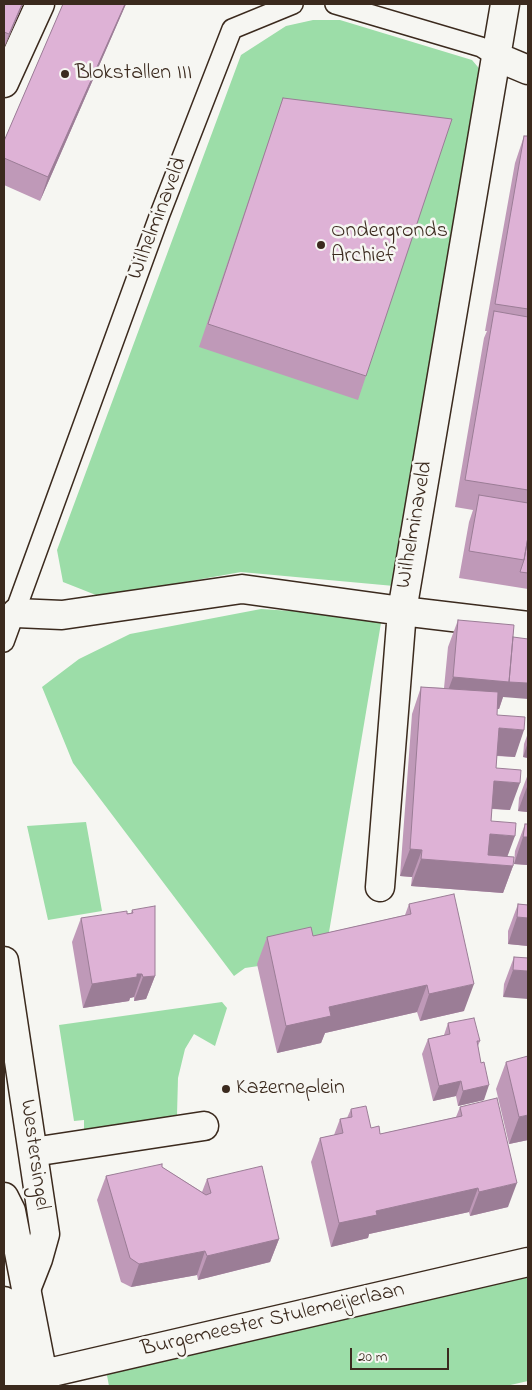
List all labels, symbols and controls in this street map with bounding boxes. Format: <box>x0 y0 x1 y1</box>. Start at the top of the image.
place label: Blokstallen III <box>75 61 192 87</box>
marker: Blokstallen III <box>59 68 71 80</box>
street label: Wilhelminaveld <box>124 154 194 284</box>
place label: Ondergronds Archief <box>331 219 448 270</box>
marker: Ondergronds Archief <box>315 239 327 251</box>
street label: Wilhelminaveld <box>392 459 440 591</box>
place label: Kazerneplein <box>236 1076 345 1102</box>
marker: Kazerneplein <box>220 1083 232 1095</box>
street label: Westersingel <box>12 1098 54 1212</box>
street label: Burgemeester Stulemeijerlaan <box>139 1278 407 1364</box>
scale bar <box>352 1338 451 1370</box>
text: 20 m <box>358 1346 387 1368</box>

